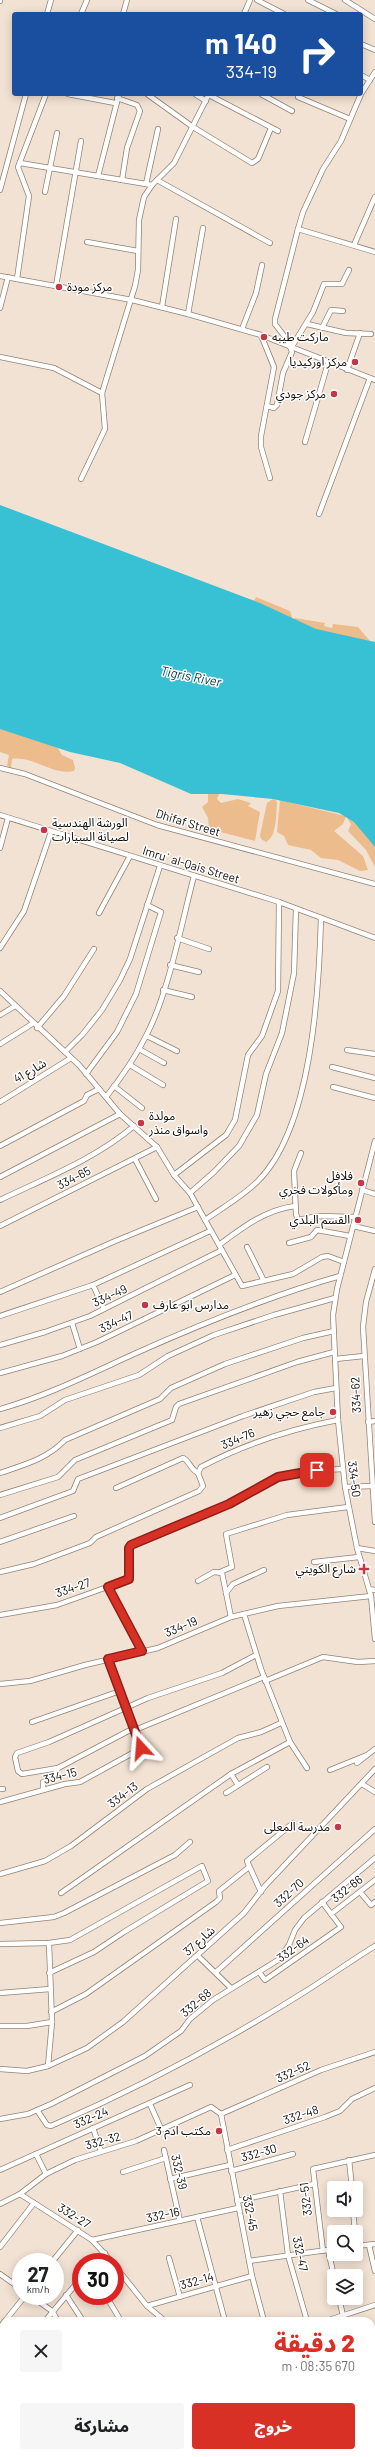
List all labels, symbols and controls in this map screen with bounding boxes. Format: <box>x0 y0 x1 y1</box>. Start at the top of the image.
text: 140 m <box>205 26 277 60</box>
icon: right <box>291 28 343 80</box>
text: 334-19 <box>226 60 277 82</box>
place label: مركز مودة <box>67 279 112 294</box>
marker: مركز مودة <box>54 282 64 292</box>
place label: ماركت طيبه <box>272 329 329 344</box>
marker: ماركت طيبه <box>259 332 269 342</box>
place label: مركز اوركيديا <box>289 354 347 369</box>
marker: مركز اوركيديا <box>350 357 360 367</box>
place label: مركز جودي <box>276 386 326 404</box>
marker: مركز جودي <box>329 389 339 399</box>
water label: Tigris River <box>159 662 223 690</box>
street label: Dhifaf Street <box>154 806 222 838</box>
place label: الورشة الهندسية لصيانة السيارات <box>52 815 129 844</box>
marker: الورشة الهندسية لصيانة السيارات <box>39 825 49 835</box>
street label: Imruʾ al-Qais Street <box>141 843 242 885</box>
street label: شارع 41 <box>11 1055 50 1088</box>
place label: مولدة واسواق منذر <box>148 1108 208 1137</box>
marker: مولدة واسواق منذر <box>136 1118 146 1128</box>
street label: 334-65 <box>54 1163 93 1192</box>
place label: فلافل ومأكولات فخري <box>279 1168 353 1200</box>
marker: فلافل ومأكولات فخري <box>356 1178 366 1188</box>
place label: القسم البلدي <box>290 1212 350 1230</box>
marker: القسم البلدي <box>353 1215 363 1225</box>
street label: 334-49 <box>90 1281 129 1309</box>
place label: مدارس ابو عارف <box>153 1297 229 1312</box>
marker: مدارس ابو عارف <box>140 1300 150 1310</box>
street label: 334-47 <box>96 1307 135 1335</box>
street label: 334-62 <box>347 1377 363 1414</box>
place label: جامع حجي زهير <box>252 1404 325 1422</box>
marker: جامع حجي زهير <box>328 1407 338 1417</box>
street label: 334-76 <box>219 1425 257 1451</box>
pin <box>300 1453 334 1487</box>
icon: arrive <box>306 1459 328 1481</box>
street label: 334-50 <box>346 1460 364 1498</box>
place label: شارع الكويتي <box>296 1561 356 1579</box>
marker: شارع الكويتي <box>359 1564 369 1574</box>
street label: 334-27 <box>53 1575 92 1600</box>
street label: 334-19 <box>162 1613 199 1639</box>
position arrow <box>120 1727 162 1769</box>
street label: 334-15 <box>42 1764 78 1786</box>
street label: 334-13 <box>105 1778 140 1810</box>
place label: مدرسة المعلى <box>264 1819 330 1834</box>
marker: مدرسة المعلى <box>333 1822 343 1832</box>
street label: 332-66 <box>328 1872 365 1905</box>
street label: 332-70 <box>270 1875 306 1909</box>
street label: شارع 37 <box>180 1922 219 1960</box>
street label: 332-64 <box>274 1932 311 1964</box>
street label: 332-68 <box>177 1985 214 2019</box>
street label: 332-52 <box>273 2057 312 2085</box>
street label: 332-48 <box>281 2102 320 2126</box>
street label: 332-24 <box>71 2103 110 2131</box>
place label: مكتب ادم 3 <box>156 2123 211 2140</box>
marker: مكتب ادم 3 <box>214 2126 224 2136</box>
street label: 332-32 <box>83 2128 122 2152</box>
street label: 332-30 <box>239 2140 278 2164</box>
street label: 332-39 <box>169 2153 191 2191</box>
map controls <box>327 2181 363 2305</box>
button: sound <box>327 2181 363 2217</box>
street label: 332-51 <box>296 2182 314 2217</box>
street label: 332-45 <box>241 2194 261 2232</box>
street label: 332-27 <box>56 2200 94 2231</box>
street label: 332-16 <box>145 2204 181 2224</box>
button: search <box>327 2225 363 2261</box>
street label: 332-47 <box>290 2235 312 2273</box>
speed limit sign: 30 <box>72 2253 124 2305</box>
text: 27 <box>27 2262 49 2286</box>
street label: 332-14 <box>178 2269 215 2292</box>
button: layers <box>327 2269 363 2305</box>
text: km/h <box>27 2283 49 2295</box>
text: 2 دقيقة <box>274 2328 355 2357</box>
button: close <box>20 2330 62 2372</box>
text: 670 m · 08:35 <box>282 2358 355 2374</box>
button: مشاركة <box>20 2403 184 2449</box>
button: خروج <box>192 2403 355 2449</box>

